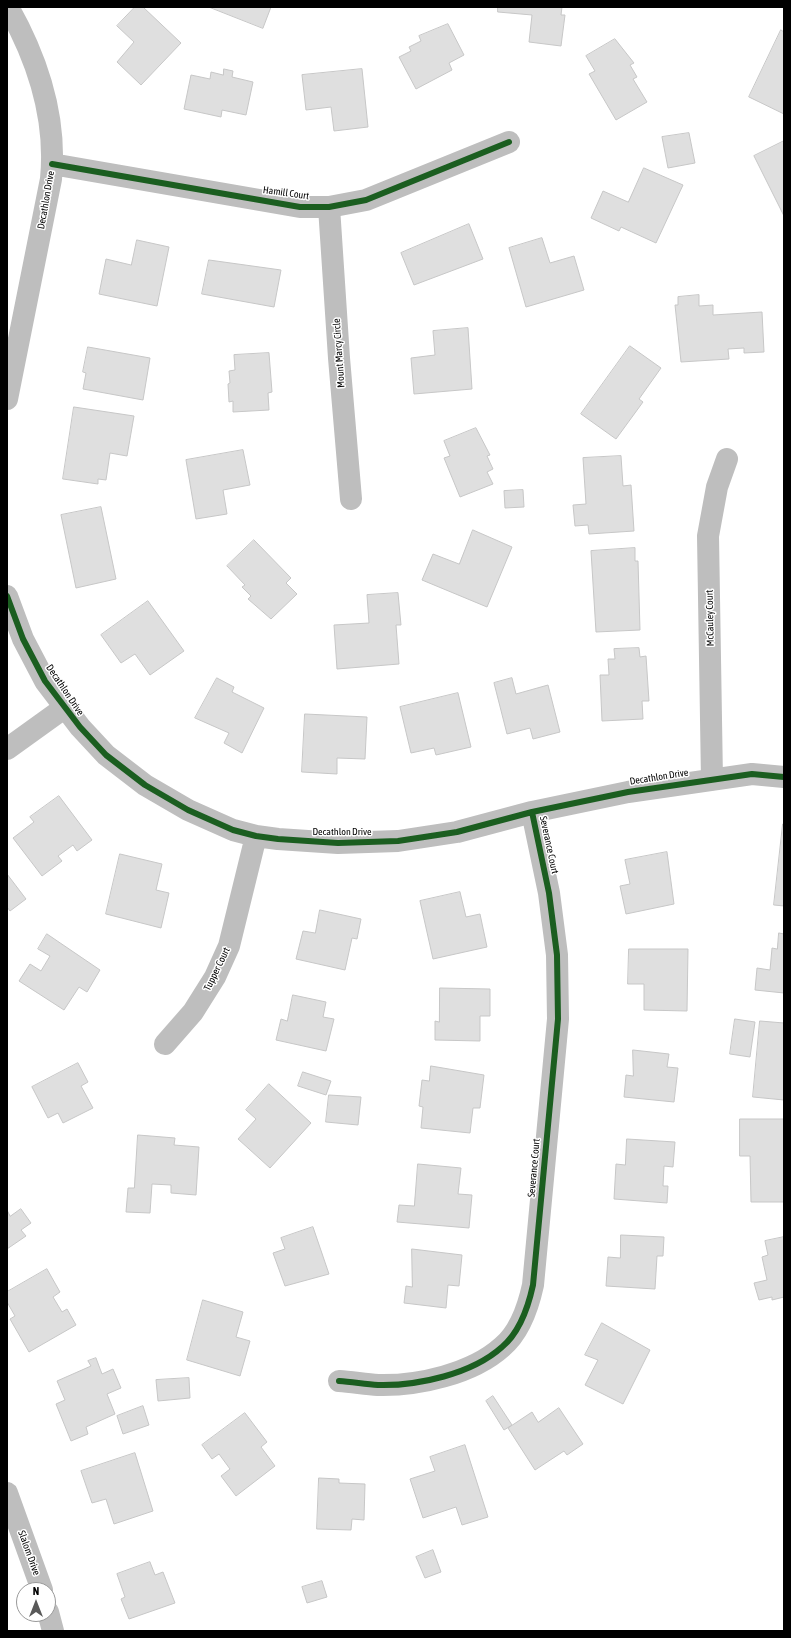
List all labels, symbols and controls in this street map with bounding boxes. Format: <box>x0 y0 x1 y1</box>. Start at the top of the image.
street label: Decathlon Drive <box>35 170 57 230</box>
street label: Hamill Court <box>262 184 310 202</box>
street label: Mount Marcy Circle <box>331 318 347 388</box>
street label: McCauley Court <box>704 590 716 646</box>
street label: Decathlon Drive <box>44 662 86 718</box>
street label: Decathlon Drive <box>629 766 689 788</box>
street label: Severance Court <box>537 815 561 875</box>
street label: Decathlon Drive <box>312 826 372 838</box>
street label: Tupper Court <box>201 945 233 993</box>
street label: Severance Court <box>525 1138 543 1198</box>
street label: Slalom Drive <box>15 1529 43 1577</box>
north arrow <box>16 1582 56 1622</box>
text: N <box>33 1585 39 1597</box>

